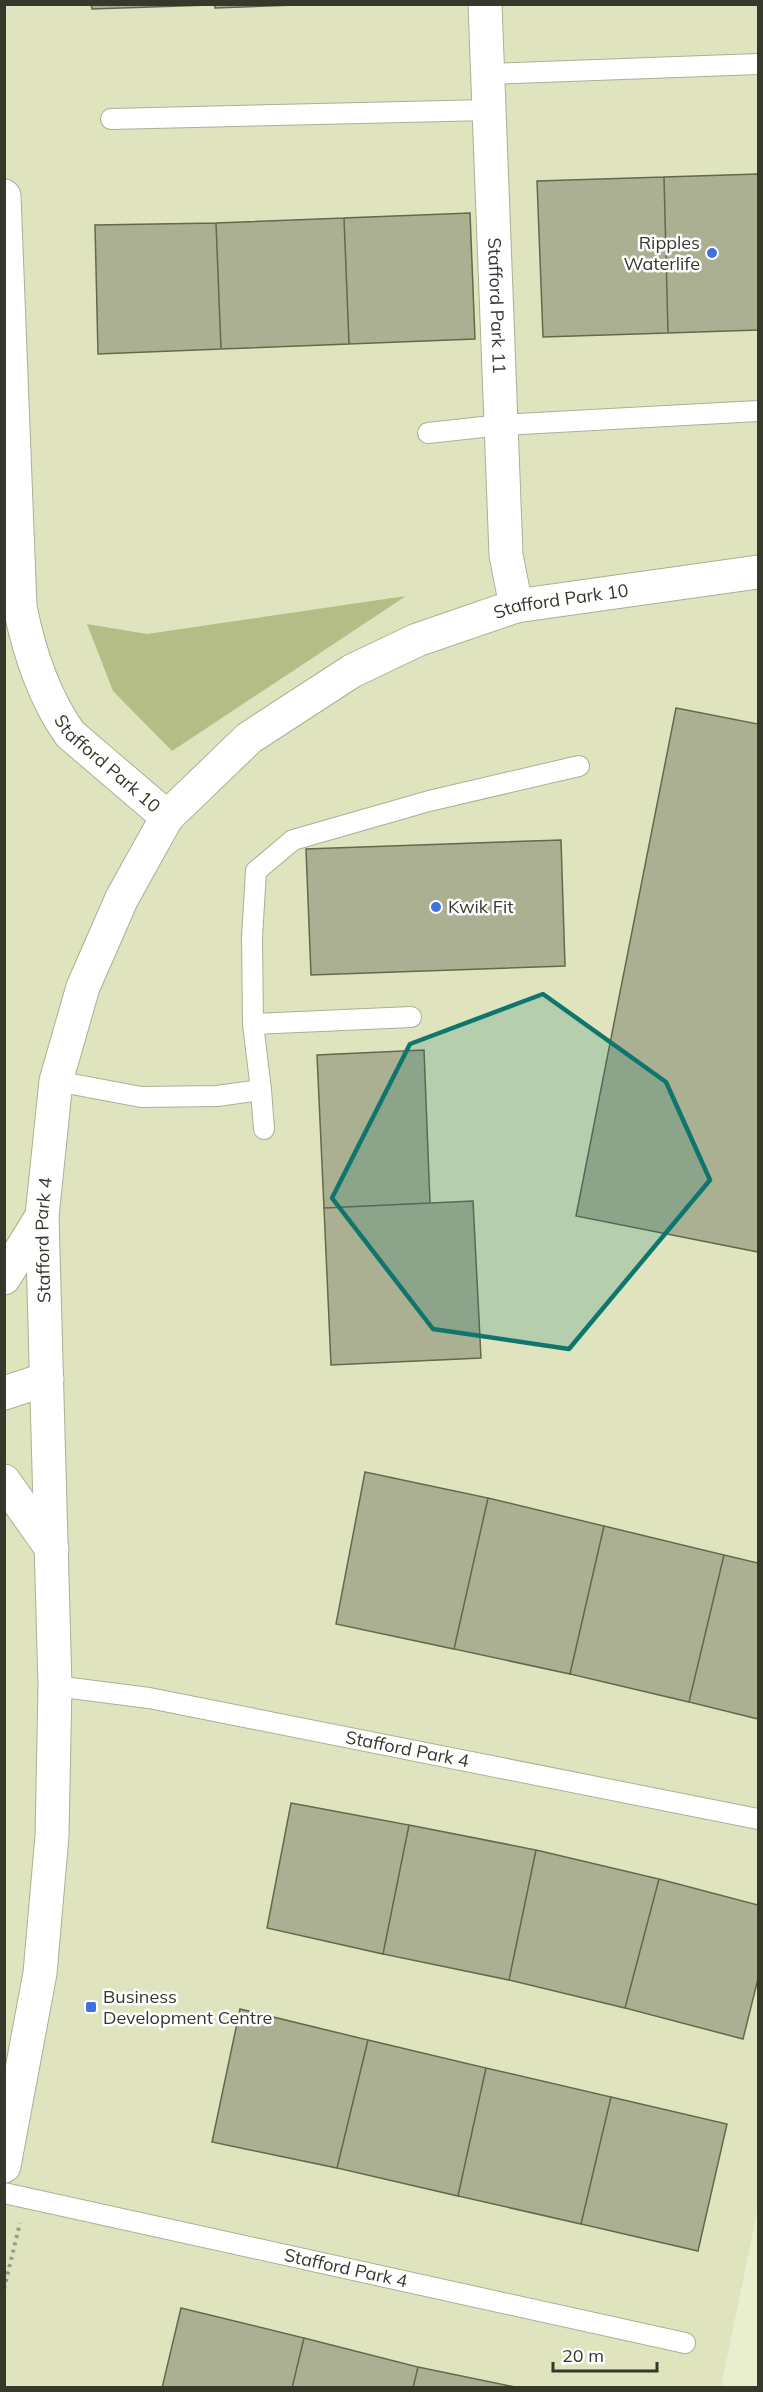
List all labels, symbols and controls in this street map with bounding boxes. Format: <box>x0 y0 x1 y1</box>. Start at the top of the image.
place label: Ripples Waterlife <box>623 231 700 275</box>
street label: Stafford Park 11 <box>483 237 511 374</box>
marker: Ripples Waterlife <box>705 246 719 260</box>
street label: Stafford Park 10 <box>490 578 630 624</box>
street label: Stafford Park 10 <box>49 710 165 817</box>
place label: Kwik Fit <box>448 895 514 918</box>
marker: Kwik Fit <box>429 900 443 914</box>
street label: Stafford Park 4 <box>30 1176 57 1303</box>
street label: Stafford Park 4 <box>343 1725 471 1772</box>
place label: Business Development Centre <box>103 1985 272 2029</box>
marker: Business Development Centre <box>84 2000 98 2014</box>
street label: Stafford Park 4 <box>282 2243 410 2293</box>
scale bar <box>553 2335 656 2373</box>
text: 20 m <box>562 2344 604 2367</box>

